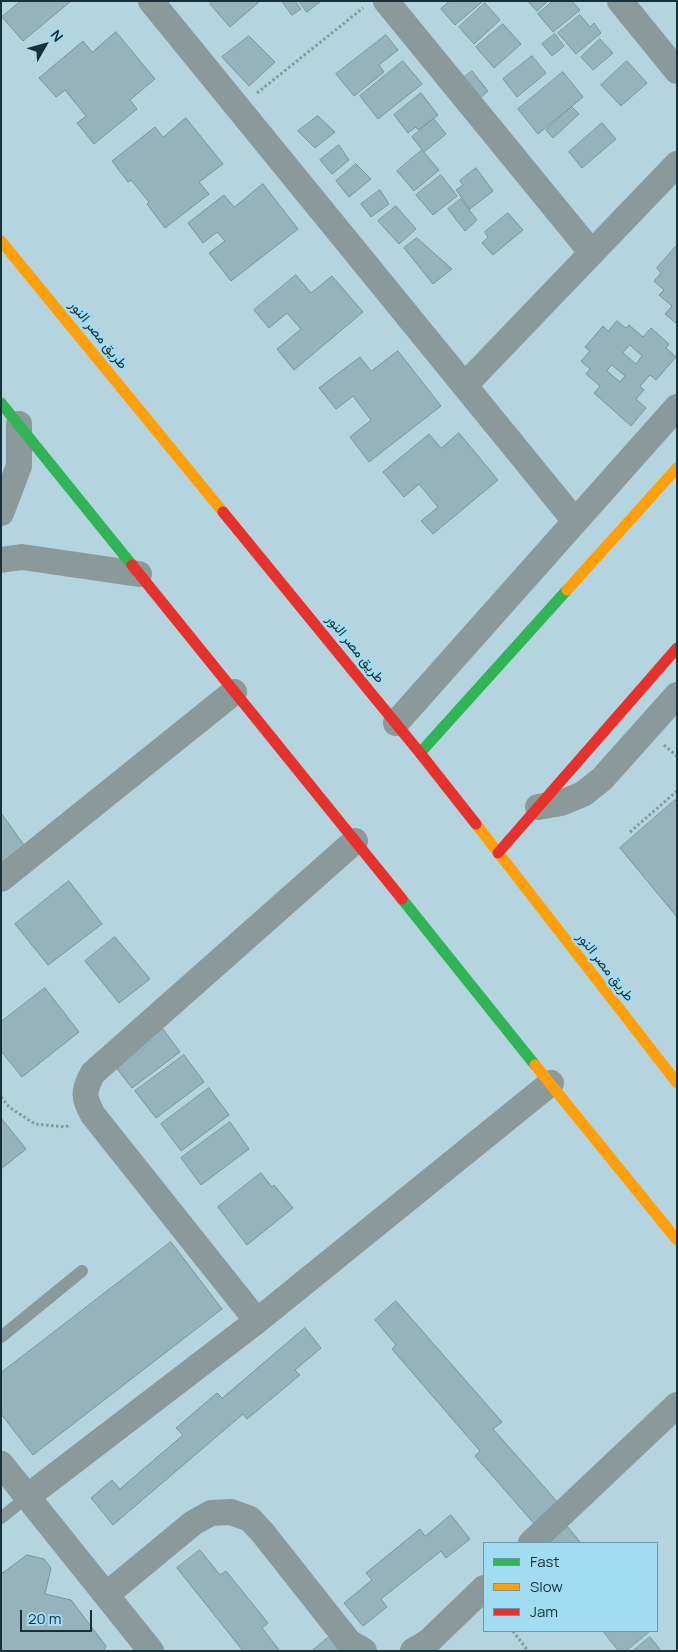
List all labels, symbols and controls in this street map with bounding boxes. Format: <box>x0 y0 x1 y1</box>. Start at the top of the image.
north arrow <box>20 20 70 70</box>
text: N <box>47 26 68 45</box>
street label: طريق مصر النور <box>65 297 131 373</box>
street label: طريق مصر النور <box>322 611 388 687</box>
street label: طريق مصر النور <box>573 929 637 1005</box>
legend <box>483 1542 658 1632</box>
text: Fast <box>530 1551 559 1572</box>
text: Slow <box>530 1576 563 1597</box>
scale bar <box>22 1600 95 1632</box>
text: Jam <box>530 1601 558 1622</box>
text: 20 m <box>28 1608 61 1629</box>

